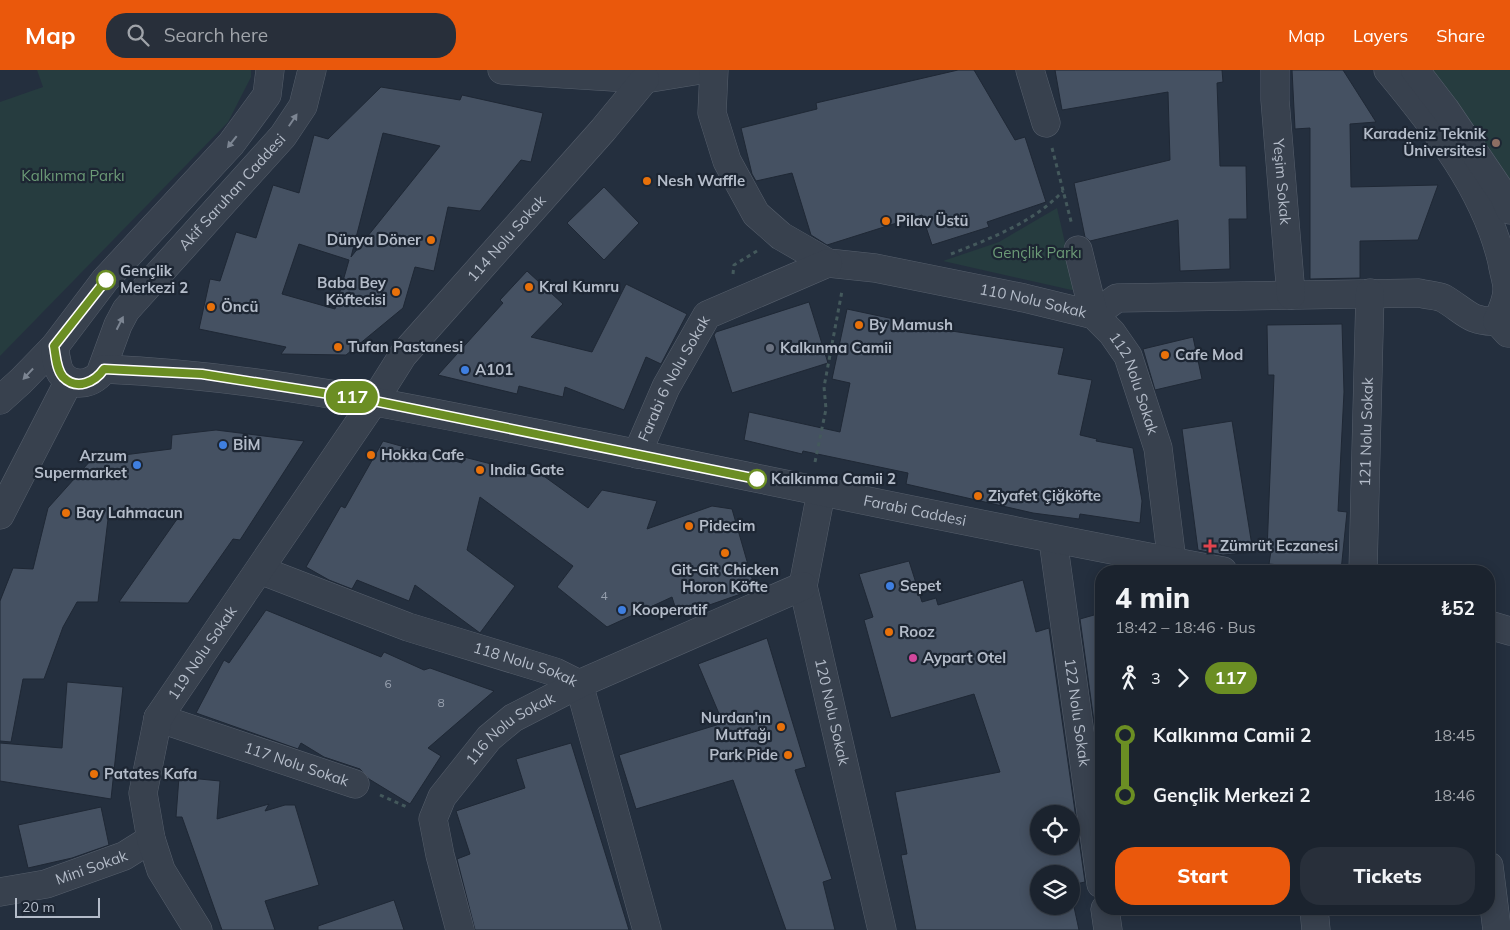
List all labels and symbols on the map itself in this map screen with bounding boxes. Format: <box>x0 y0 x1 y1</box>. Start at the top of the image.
one-way arrow <box>289 113 298 127</box>
place label: Karadeniz Teknik Üniversitesi <box>1363 124 1487 160</box>
street label: Akif Saruhan Caddesi <box>174 130 289 254</box>
one-way arrow <box>227 135 238 148</box>
street label: Yeşim Sokak <box>1269 137 1295 226</box>
marker: Karadeniz Teknik Üniversitesi <box>1490 137 1502 149</box>
park label: Kalkınma Parkı <box>21 166 125 185</box>
place label: Nesh Waffle <box>657 171 745 190</box>
marker: Nesh Waffle <box>641 175 653 187</box>
street label: 114 Nolu Sokak <box>463 191 550 285</box>
place label: Pilav Üstü <box>896 211 968 230</box>
marker: Pilav Üstü <box>880 215 892 227</box>
place label: Dünya Döner <box>327 230 421 249</box>
marker: Dünya Döner <box>425 234 437 246</box>
park label: Gençlik Parkı <box>992 243 1082 262</box>
place label: Gençlik Merkezi 2 <box>120 261 188 297</box>
marker: Gençlik Merkezi 2 <box>96 270 116 290</box>
place label: Baba Bey Köftecisi <box>317 273 387 309</box>
place label: Kral Kumru <box>539 277 619 296</box>
street label: 110 Nolu Sokak <box>978 279 1089 322</box>
marker: Kral Kumru <box>523 281 535 293</box>
marker: Baba Bey Köftecisi <box>390 286 402 298</box>
place label: Öncü <box>221 297 258 316</box>
marker: Öncü <box>205 301 217 313</box>
street label: Farabi 6 Nolu Sokak <box>634 312 714 444</box>
place label: By Mamush <box>869 315 953 334</box>
one-way arrow <box>116 316 124 330</box>
marker: By Mamush <box>853 319 865 331</box>
street label: 112 Nolu Sokak <box>1105 328 1163 437</box>
place label: Tufan Pastanesi <box>348 337 463 356</box>
place label: Kalkınma Camii <box>780 338 892 357</box>
marker: Tufan Pastanesi <box>332 341 344 353</box>
marker: Kalkınma Camii <box>764 342 776 354</box>
place label: Cafe Mod <box>1175 345 1243 364</box>
marker: Cafe Mod <box>1159 349 1171 361</box>
place label: A101 <box>475 360 513 379</box>
marker: A101 <box>459 364 471 376</box>
one-way arrow <box>22 367 34 379</box>
street label: 121 Nolu Sokak <box>1355 377 1377 487</box>
line badge: 117 <box>323 381 381 413</box>
place label: BİM <box>233 435 261 454</box>
marker: BİM <box>217 439 229 451</box>
place label: Hokka Cafe <box>381 445 464 464</box>
place label: Arzum Supermarket <box>34 446 127 482</box>
marker: Hokka Cafe <box>365 449 377 461</box>
marker: Arzum Supermarket <box>131 459 143 471</box>
place label: India Gate <box>490 460 564 479</box>
marker: India Gate <box>474 464 486 476</box>
marker: Kalkınma Camii 2 <box>747 469 767 489</box>
place label: Kalkınma Camii 2 <box>771 469 896 488</box>
place label: Ziyafet Çiğköfte <box>988 486 1101 505</box>
marker: Ziyafet Çiğköfte <box>972 490 984 502</box>
street label: Farabi Caddesi <box>862 491 968 530</box>
place label: Bay Lahmacun <box>76 503 183 522</box>
marker: Bay Lahmacun <box>60 507 72 519</box>
place label: Pidecim <box>699 516 755 535</box>
marker: Pidecim <box>683 520 695 532</box>
place label: Zümrüt Eczanesi <box>1220 536 1338 555</box>
marker: Zümrüt Eczanesi <box>1204 540 1216 552</box>
marker: Git-Git Chicken Horon Köfte <box>719 547 731 559</box>
place label: Git-Git Chicken Horon Köfte <box>671 560 779 596</box>
place label: Sepet <box>900 576 941 595</box>
marker: Sepet <box>884 580 896 592</box>
house number: 4 <box>600 588 608 603</box>
place label: Kooperatif <box>632 600 708 619</box>
street label: 119 Nolu Sokak <box>163 602 241 703</box>
marker: Kooperatif <box>616 604 628 616</box>
place label: Rooz <box>899 622 935 641</box>
marker: Rooz <box>883 626 895 638</box>
street label: 118 Nolu Sokak <box>471 638 581 691</box>
place label: Aypart Otel <box>923 648 1006 667</box>
marker: Aypart Otel <box>907 652 919 664</box>
street label: 120 Nolu Sokak <box>811 657 854 768</box>
street label: 122 Nolu Sokak <box>1061 657 1095 768</box>
house number: 6 <box>384 676 392 691</box>
street label: 116 Nolu Sokak <box>461 688 558 769</box>
house number: 8 <box>437 695 445 710</box>
place label: Nurdan'ın Mutfağı <box>701 708 771 744</box>
marker: Nurdan'ın Mutfağı <box>775 721 787 733</box>
street label: 117 Nolu Sokak <box>242 738 352 790</box>
place label: Park Pide <box>709 745 778 764</box>
marker: Park Pide <box>782 749 794 761</box>
place label: Patates Kafa <box>104 764 197 783</box>
marker: Patates Kafa <box>88 768 100 780</box>
street label: Mini Sokak <box>53 845 130 889</box>
scale bar <box>15 895 100 918</box>

